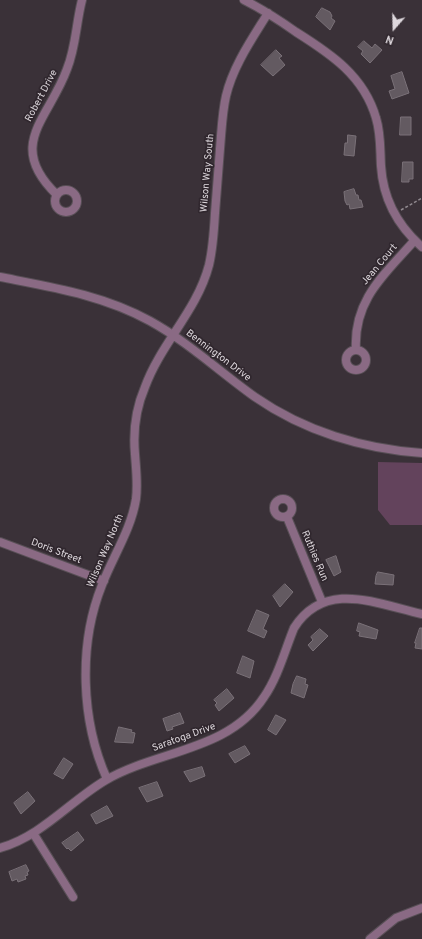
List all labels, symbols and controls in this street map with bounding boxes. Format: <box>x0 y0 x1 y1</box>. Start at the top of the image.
north arrow <box>374 8 414 48</box>
text: N <box>384 31 396 47</box>
street label: Robert Drive <box>23 68 61 124</box>
street label: Wilson Way South <box>199 133 217 213</box>
street label: Jean Court <box>359 242 401 288</box>
street label: Bennington Drive <box>183 328 253 384</box>
street label: Wilson Way North <box>85 512 127 590</box>
street label: Ruthies Run <box>298 529 330 583</box>
street label: Doris Street <box>29 537 83 567</box>
street label: Saratoga Drive <box>151 721 217 755</box>

